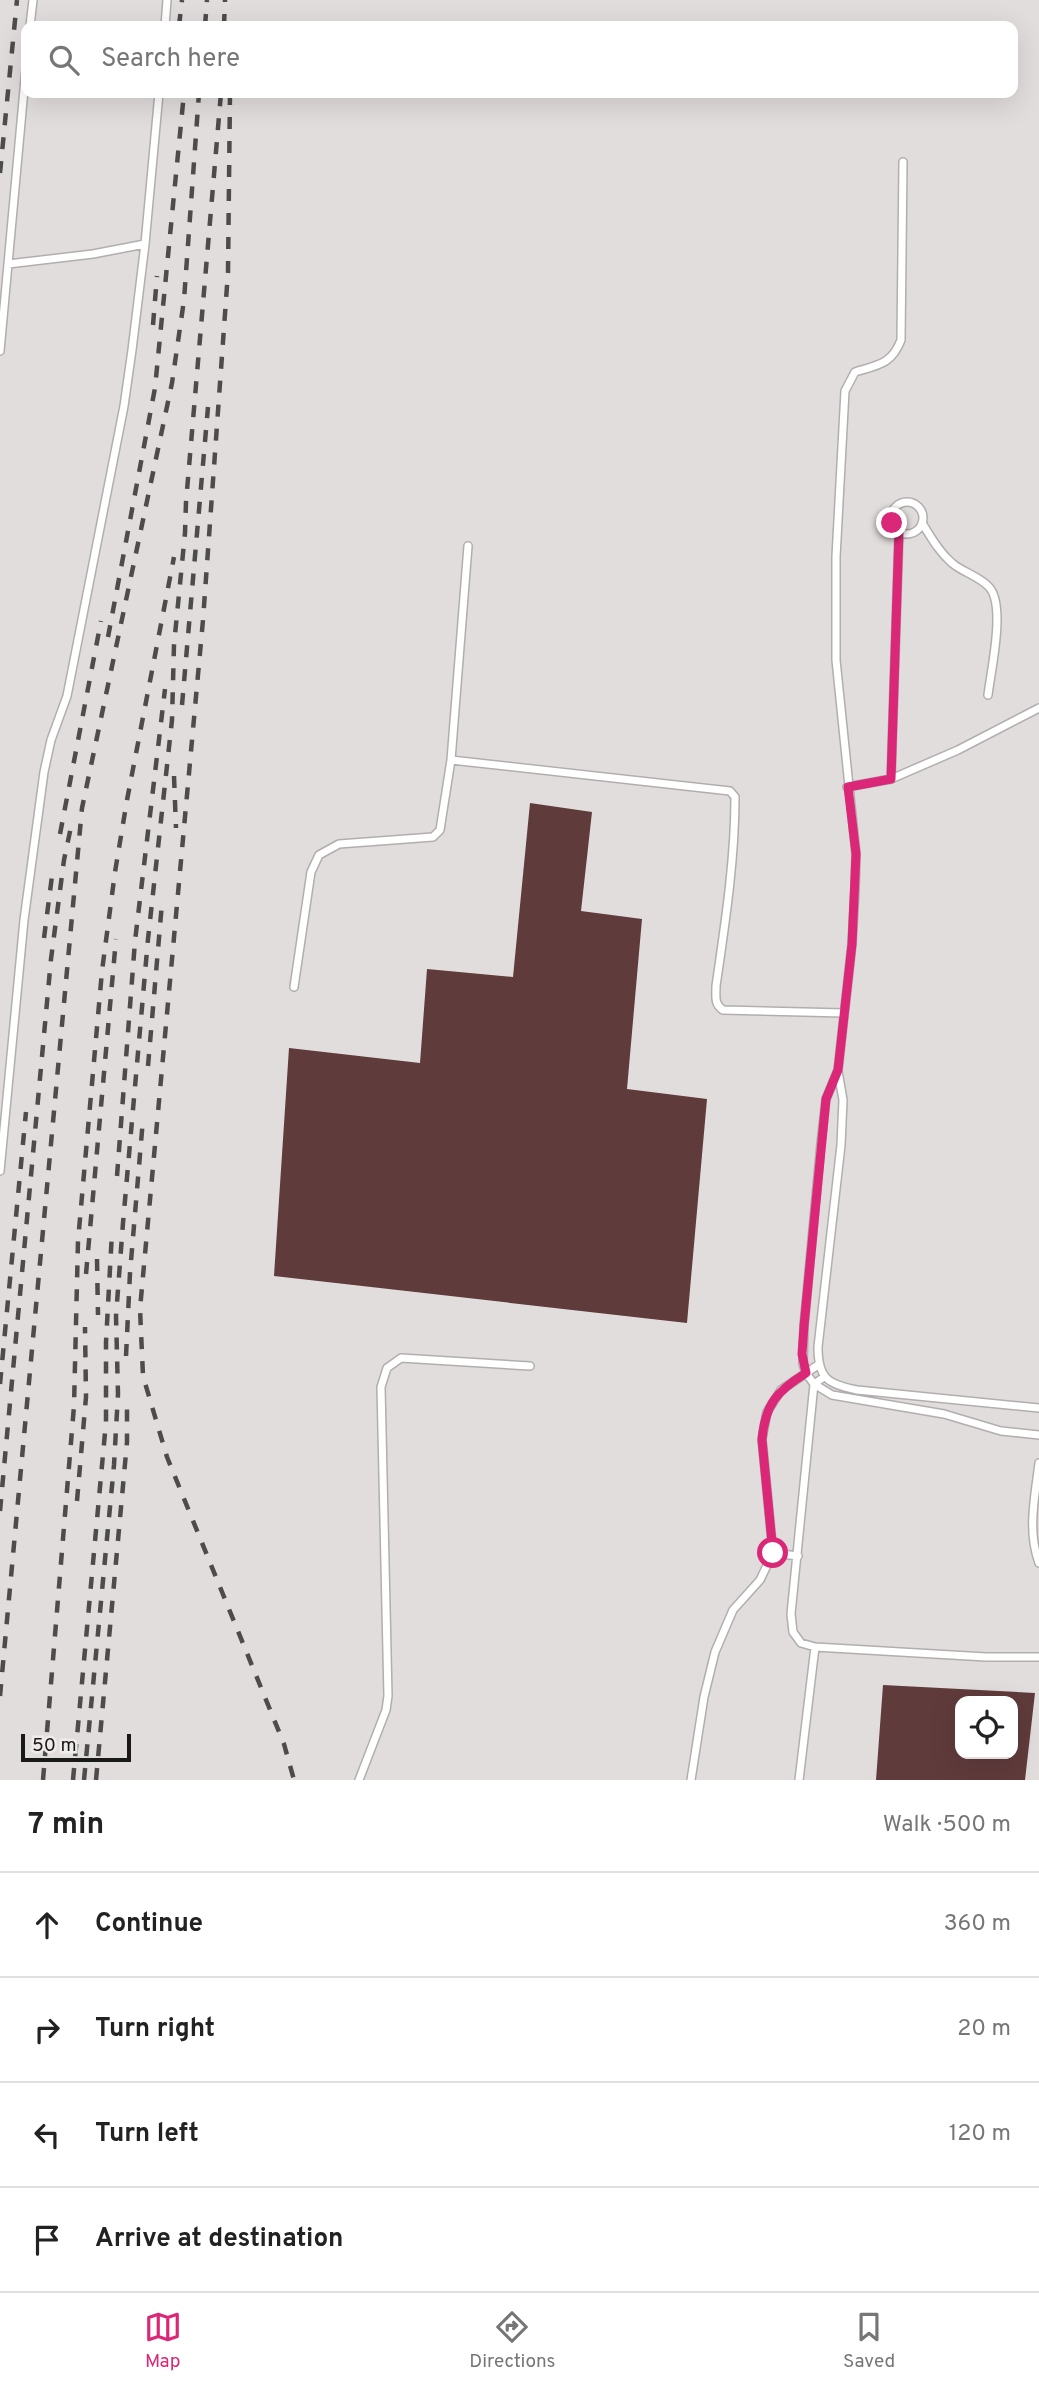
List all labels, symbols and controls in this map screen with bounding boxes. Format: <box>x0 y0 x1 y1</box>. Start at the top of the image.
search box <box>21 21 1018 98</box>
icon: search <box>45 41 83 79</box>
text: Search here <box>101 43 240 76</box>
route end <box>876 507 907 538</box>
route start <box>757 1537 788 1568</box>
map controls <box>955 1696 1018 1759</box>
button: locate <box>955 1696 1018 1759</box>
scale bar <box>21 1731 131 1763</box>
text: 50 m <box>32 1734 77 1758</box>
text: 7 min <box>28 1807 104 1844</box>
text: Walk · 500 m <box>883 1811 1011 1840</box>
icon: ahead <box>28 1906 66 1944</box>
text: Continue <box>95 1908 203 1941</box>
text: 360 m <box>944 1910 1011 1939</box>
icon: right <box>28 2011 66 2049</box>
text: Turn right <box>95 2013 215 2046</box>
text: 20 m <box>957 2015 1011 2044</box>
icon: left <box>28 2116 66 2154</box>
text: Turn left <box>95 2118 199 2151</box>
text: 120 m <box>949 2120 1011 2149</box>
icon: arrive <box>28 2221 66 2259</box>
text: Arrive at destination <box>95 2223 343 2256</box>
tab: Map <box>144 2308 182 2374</box>
tab: Directions <box>469 2308 556 2374</box>
tab: Saved <box>843 2308 895 2374</box>

